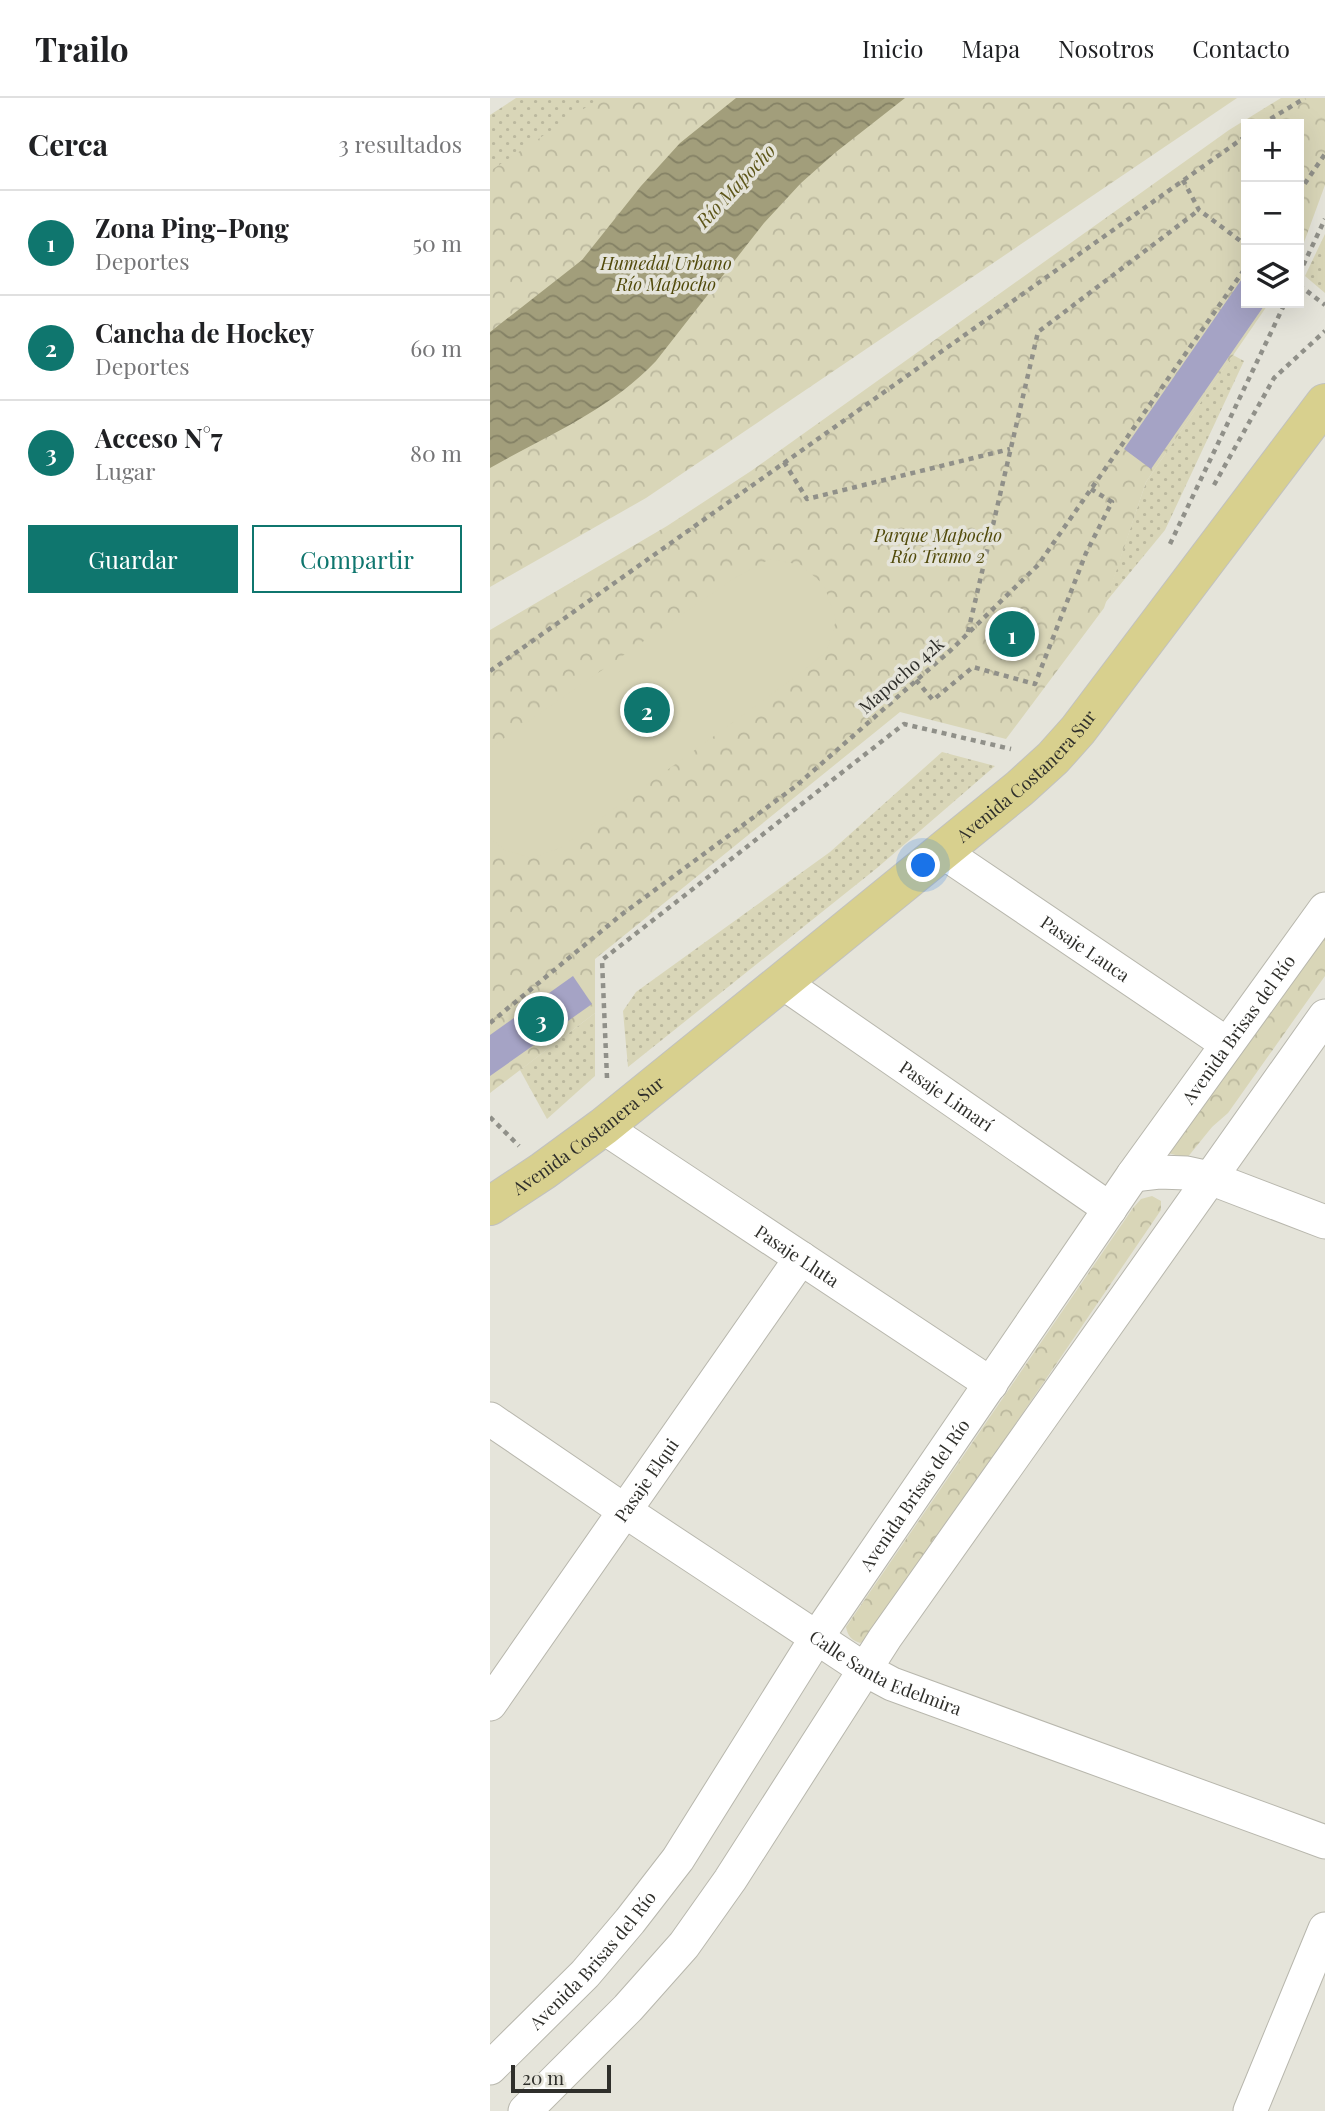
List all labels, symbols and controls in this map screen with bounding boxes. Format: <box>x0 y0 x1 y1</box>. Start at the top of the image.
text: Trailo <box>35 26 129 70</box>
text: Inicio <box>862 32 923 64</box>
text: Mapa <box>961 32 1020 64</box>
text: Nosotros <box>1058 32 1154 64</box>
text: Contacto <box>1192 32 1290 64</box>
map controls <box>1241 119 1304 308</box>
button: + <box>1241 119 1304 182</box>
text: Cerca <box>28 124 108 164</box>
text: 3 resultados <box>338 128 462 159</box>
water label: Río Mapocho <box>689 137 781 233</box>
button: − <box>1241 182 1304 245</box>
text: Zona Ping-Pong <box>95 210 289 245</box>
text: 1 <box>47 227 55 258</box>
text: 50 m <box>413 227 462 258</box>
text: Deportes <box>95 245 190 276</box>
button: layers <box>1241 245 1304 308</box>
park label: Humedal Urbano Río Mapocho <box>599 251 732 296</box>
text: Cancha de Hockey <box>95 315 314 350</box>
text: 2 <box>45 332 57 363</box>
text: 60 m <box>410 332 462 363</box>
text: Deportes <box>95 350 190 381</box>
text: Acceso N°7 <box>95 420 223 455</box>
text: 3 <box>45 437 57 468</box>
text: 80 m <box>410 437 462 468</box>
text: Lugar <box>95 455 156 486</box>
park label: Parque Mapocho Río Tramo 2 <box>873 523 1002 568</box>
button: Guardar <box>28 525 238 593</box>
button: Compartir <box>252 525 462 593</box>
pin: 1 <box>989 608 1035 660</box>
street label: Mapocho 42k <box>853 631 949 719</box>
pin: 2 <box>624 684 670 736</box>
street label: Avenida Costanera Sur <box>950 705 1101 848</box>
your location <box>906 848 940 882</box>
street label: Pasaje Lauca <box>1036 910 1135 987</box>
street label: Avenida Brisas del Río <box>1176 950 1300 1110</box>
pin: 3 <box>518 993 564 1045</box>
street label: Pasaje Limarí <box>895 1055 998 1137</box>
street label: Avenida Costanera Sur <box>507 1070 669 1201</box>
street label: Pasaje Lluta <box>750 1219 844 1292</box>
street label: Avenida Brisas del Río <box>853 1414 975 1576</box>
street label: Pasaje Elqui <box>609 1434 684 1527</box>
street label: Calle Santa Edelmira <box>805 1624 965 1720</box>
street label: Avenida Brisas del Río <box>523 1886 661 2035</box>
scale bar <box>511 2062 611 2094</box>
text: 20 m <box>522 2064 564 2090</box>

